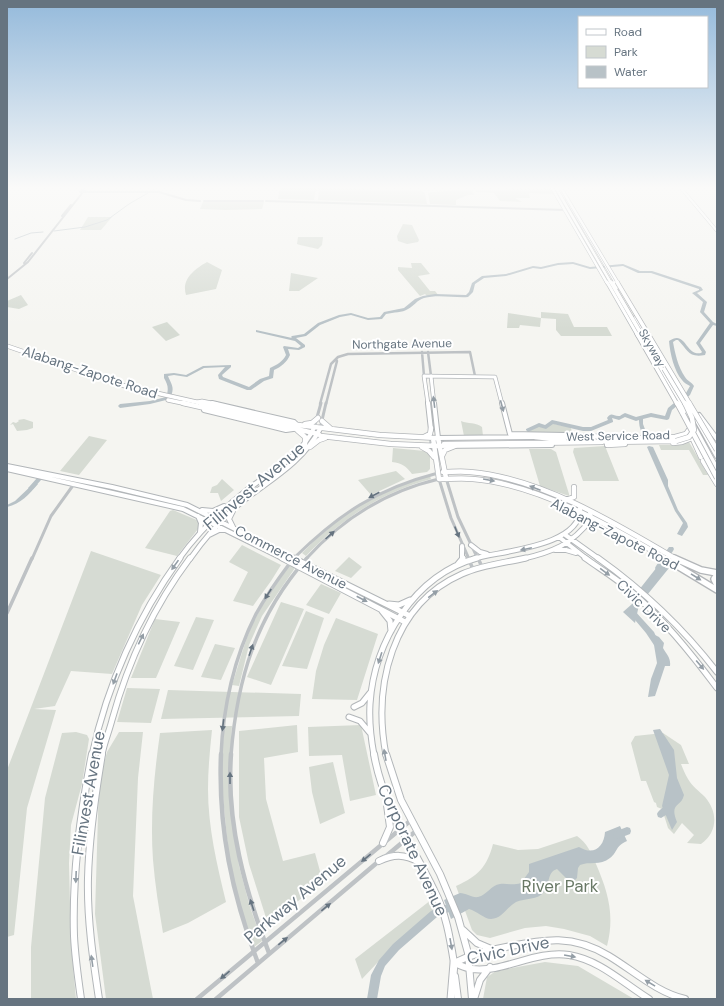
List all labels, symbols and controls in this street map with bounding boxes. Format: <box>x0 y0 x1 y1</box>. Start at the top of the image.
legend <box>578 16 708 88</box>
text: Road <box>614 24 642 40</box>
text: Park <box>614 44 638 60</box>
text: Water <box>614 64 648 80</box>
street label: Skyway <box>635 326 670 370</box>
street label: Northgate Avenue <box>352 335 452 353</box>
street label: Alabang-Zapote Road <box>20 342 160 402</box>
one-way arrow <box>431 396 437 408</box>
one-way arrow <box>500 399 506 412</box>
street label: West Service Road <box>566 427 670 445</box>
street label: Filinvest Avenue <box>199 437 309 535</box>
one-way arrow <box>483 477 496 483</box>
one-way arrow <box>529 485 541 491</box>
one-way arrow <box>368 492 380 498</box>
street label: Alabang-Zapote Road <box>548 494 682 574</box>
street label: Commerce Avenue <box>232 521 350 593</box>
one-way arrow <box>454 527 460 539</box>
one-way arrow <box>325 530 335 539</box>
one-way arrow <box>520 546 532 552</box>
one-way arrow <box>171 560 179 570</box>
one-way arrow <box>600 568 610 576</box>
one-way arrow <box>690 574 702 581</box>
street label: Civic Drive <box>613 576 675 636</box>
one-way arrow <box>264 589 272 600</box>
one-way arrow <box>427 589 438 598</box>
one-way arrow <box>356 596 368 602</box>
one-way arrow <box>138 633 145 644</box>
one-way arrow <box>248 644 254 656</box>
one-way arrow <box>377 652 383 664</box>
one-way arrow <box>695 659 704 670</box>
one-way arrow <box>111 674 117 686</box>
one-way arrow <box>220 719 226 731</box>
street label: Filinvest Avenue <box>66 729 110 857</box>
one-way arrow <box>382 749 388 761</box>
one-way arrow <box>227 771 233 784</box>
street label: Corporate Avenue <box>373 781 453 919</box>
street label: Parkway Avenue <box>239 850 351 948</box>
one-way arrow <box>360 853 371 862</box>
one-way arrow <box>73 871 79 884</box>
park label: River Park <box>522 875 599 897</box>
one-way arrow <box>249 899 255 911</box>
one-way arrow <box>320 902 331 911</box>
street label: Civic Drive <box>465 931 551 969</box>
one-way arrow <box>278 937 289 946</box>
one-way arrow <box>448 937 454 950</box>
one-way arrow <box>564 953 576 959</box>
one-way arrow <box>89 954 95 967</box>
one-way arrow <box>220 971 230 980</box>
one-way arrow <box>644 980 656 987</box>

